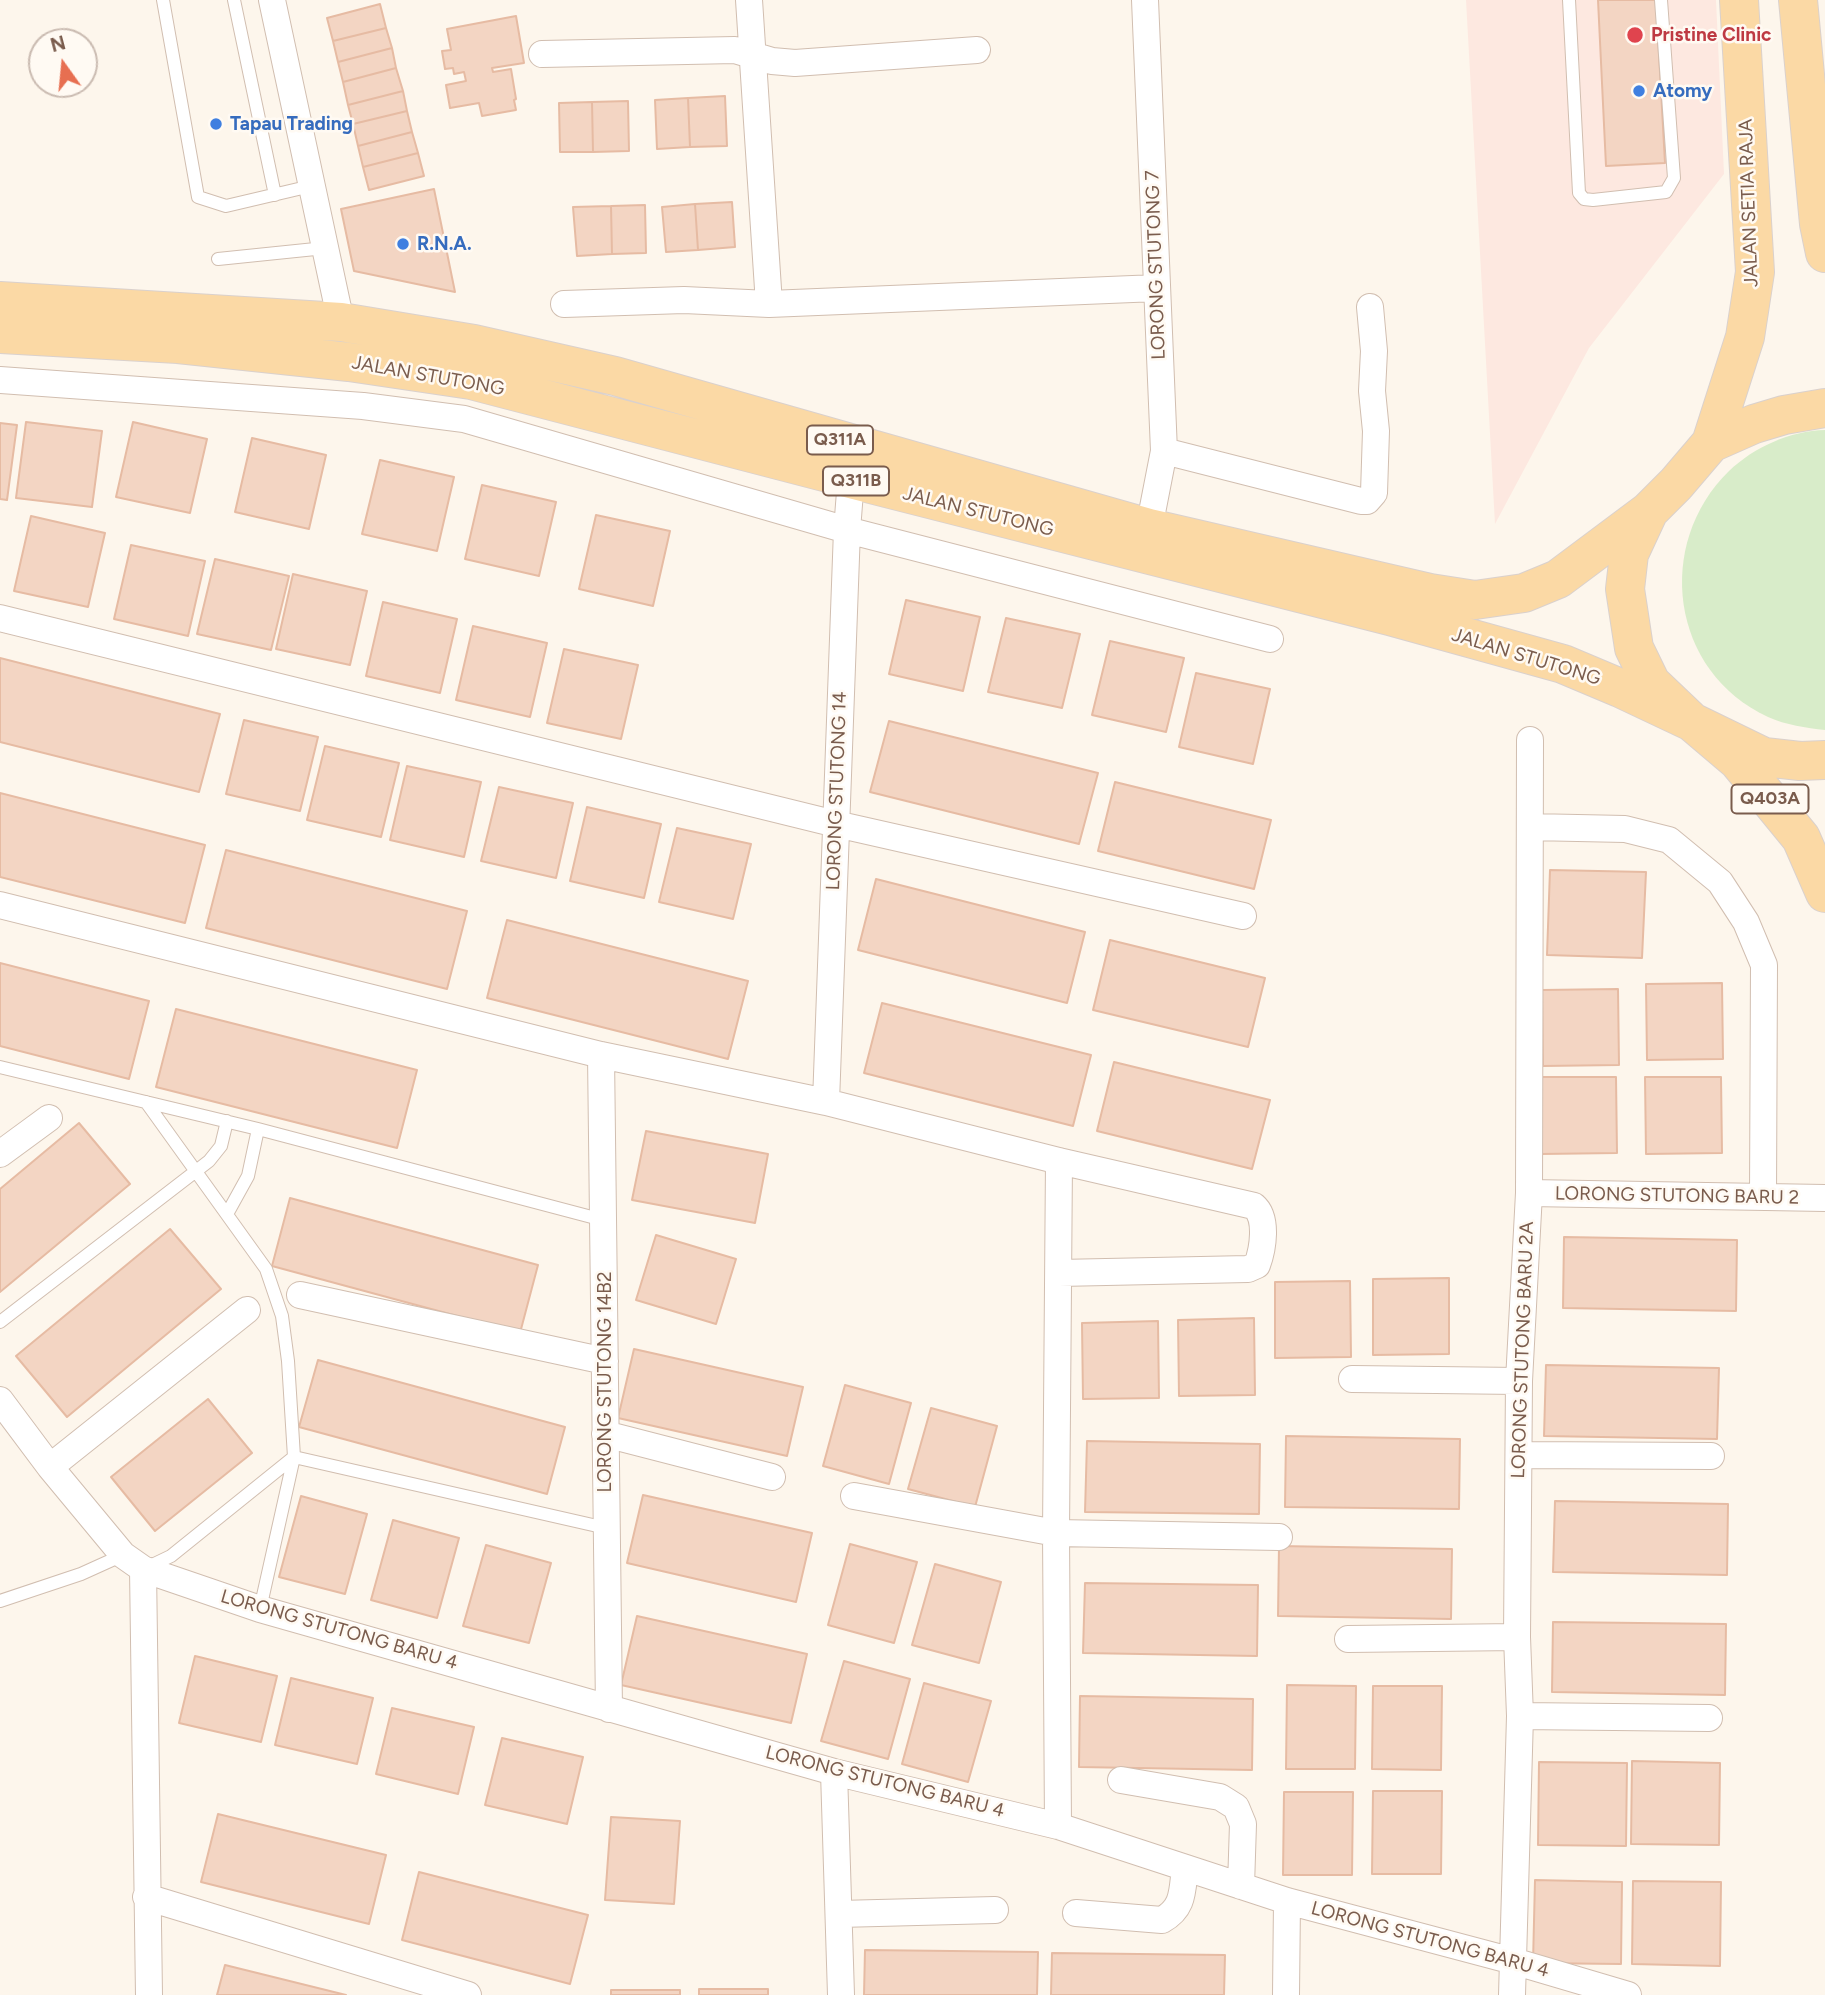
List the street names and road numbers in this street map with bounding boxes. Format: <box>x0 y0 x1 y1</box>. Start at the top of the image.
street label: JALAN SETIA RAJA <box>1735 118 1763 288</box>
street label: LORONG STUTONG 7 <box>1141 170 1171 360</box>
street label: JALAN STUTONG <box>350 351 506 401</box>
road number: Q311A <box>807 426 873 454</box>
road number: Q311B <box>823 466 889 495</box>
street label: JALAN STUTONG <box>900 482 1056 542</box>
street label: JALAN STUTONG <box>1449 624 1603 690</box>
street label: LORONG STUTONG 14 <box>822 691 852 891</box>
road number: Q403A <box>1732 784 1809 814</box>
street label: LORONG STUTONG BARU 2 <box>1555 1182 1799 1210</box>
street label: LORONG STUTONG BARU 2A <box>1507 1221 1539 1479</box>
street label: LORONG STUTONG 14B2 <box>594 1271 616 1493</box>
street label: LORONG STUTONG BARU 4 <box>218 1585 460 1675</box>
street label: LORONG STUTONG BARU 4 <box>763 1741 1007 1823</box>
street label: LORONG STUTONG BARU 4 <box>1308 1897 1552 1983</box>

